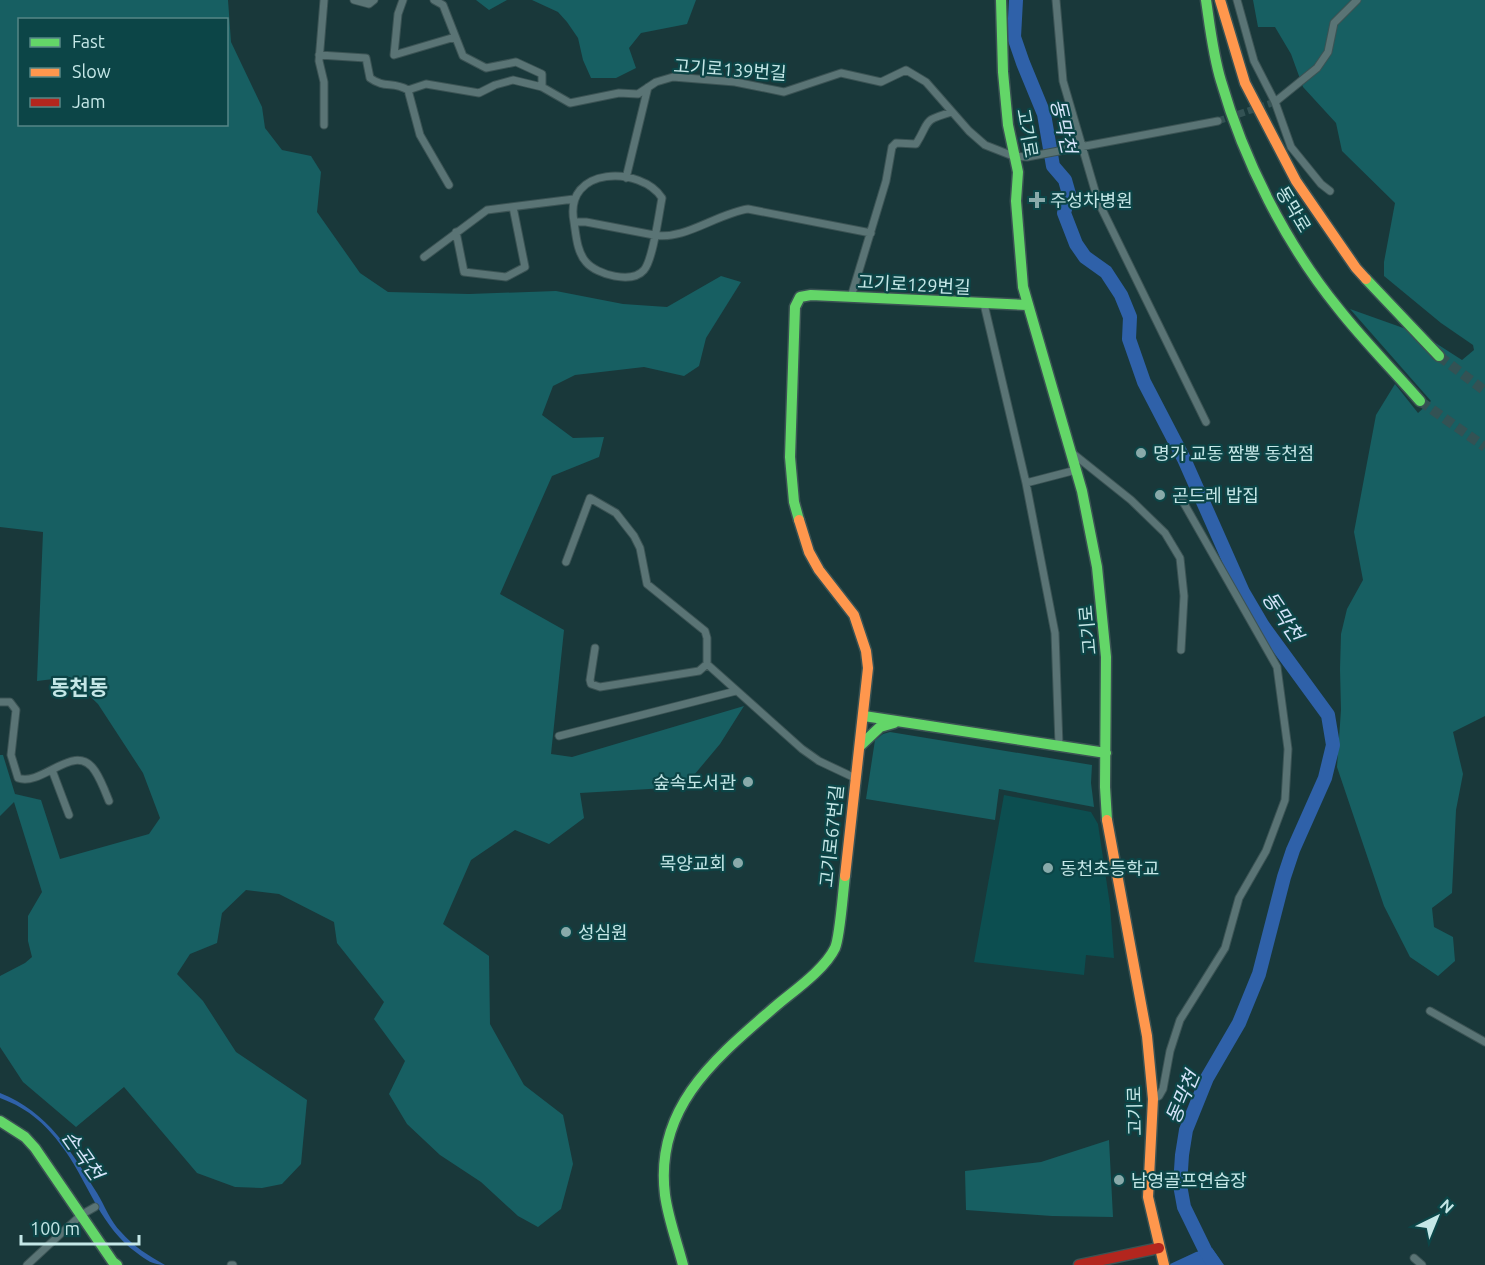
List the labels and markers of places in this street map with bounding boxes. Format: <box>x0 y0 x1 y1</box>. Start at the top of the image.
place label: 주성차병원 <box>1050 190 1133 210</box>
marker: 주성차병원 <box>1028 191 1046 209</box>
place label: 명가 교동 짬뽕 동천점 <box>1153 443 1314 463</box>
marker: 명가 교동 짬뽕 동천점 <box>1134 446 1148 460</box>
place label: 곤드레 밥집 <box>1172 485 1259 505</box>
marker: 곤드레 밥집 <box>1153 488 1167 502</box>
place label: 숲속도서관 <box>653 772 736 792</box>
marker: 숲속도서관 <box>741 775 755 789</box>
place label: 목양교회 <box>660 853 726 873</box>
marker: 목양교회 <box>731 856 745 870</box>
place label: 동천초등학교 <box>1060 858 1159 878</box>
marker: 동천초등학교 <box>1041 861 1055 875</box>
place label: 성심원 <box>578 922 628 942</box>
marker: 성심원 <box>559 925 573 939</box>
place label: 남영골프연습장 <box>1131 1170 1247 1190</box>
marker: 남영골프연습장 <box>1112 1173 1126 1187</box>

